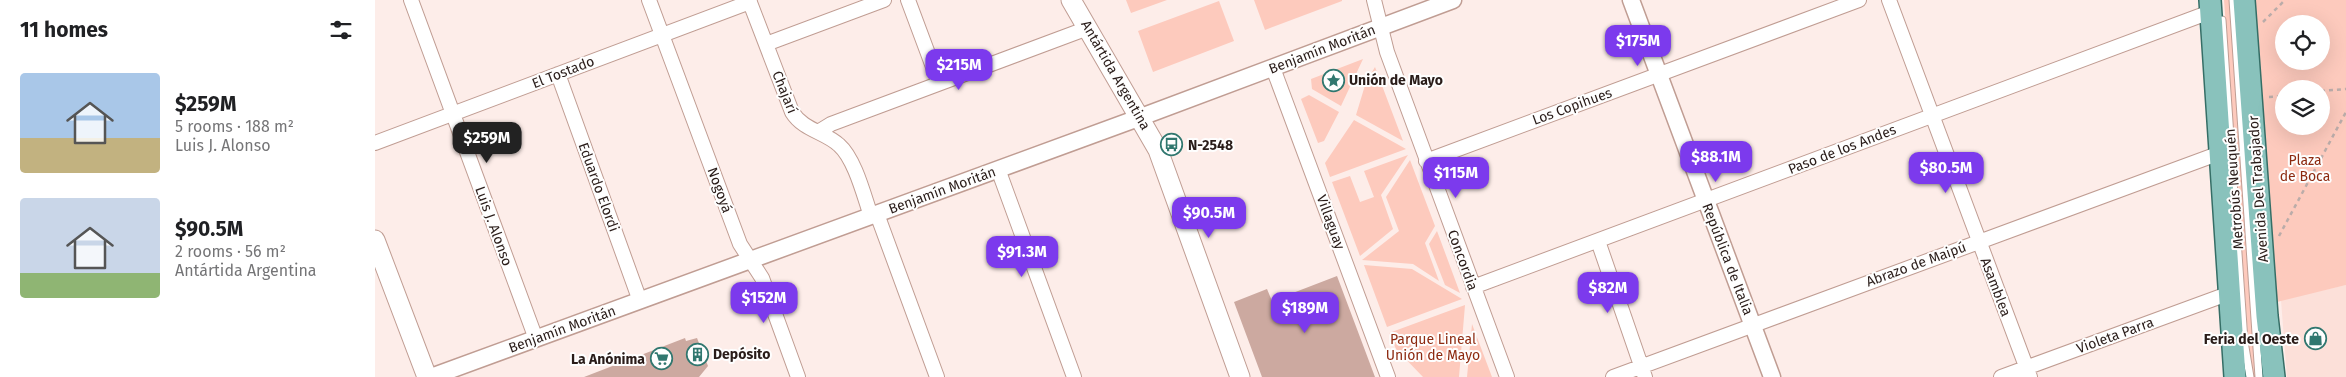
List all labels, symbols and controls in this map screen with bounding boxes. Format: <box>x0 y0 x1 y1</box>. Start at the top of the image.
map controls <box>2275 15 2330 135</box>
button: locate <box>2275 15 2330 70</box>
icon: filters <box>327 16 355 44</box>
text: 11 homes <box>20 17 108 43</box>
street label: Antártida Argentina <box>1077 17 1154 133</box>
street label: Benjamín Moritán <box>1266 21 1378 78</box>
pin: $175M <box>1603 24 1673 67</box>
text: $175M <box>1616 31 1660 50</box>
pin: $215M <box>924 48 994 91</box>
street label: El Tostado <box>530 53 597 92</box>
text: $215M <box>936 55 982 74</box>
street label: Chajarí <box>768 68 801 116</box>
place icon: Unión de Mayo <box>1321 68 1345 92</box>
place label: Unión de Mayo <box>1349 72 1443 89</box>
button: layers <box>2275 80 2330 135</box>
street label: Los Copihues <box>1530 84 1615 129</box>
text: $259M <box>175 91 236 117</box>
icon: home <box>60 93 120 153</box>
street label: Avenida Del Trabajador <box>2245 114 2272 263</box>
text: 5 rooms · 188 m² <box>175 117 294 136</box>
pin: $259M <box>452 121 522 164</box>
street label: Paso de los Andes <box>1786 121 1899 178</box>
text: $259M <box>464 128 510 147</box>
street label: Metrobús Neuquén <box>2222 128 2247 250</box>
bus stop icon: N-2548 <box>1160 133 1184 157</box>
text: Luis J. Alonso <box>175 136 271 155</box>
place label: N-2548 <box>1188 137 1233 154</box>
street label: Eduardo Elordi <box>575 140 623 234</box>
pin: $88.1M <box>1675 140 1757 183</box>
text: $88.1M <box>1691 147 1741 166</box>
pin: $80.5M <box>1905 152 1987 194</box>
park label: Plaza de Boca <box>2280 152 2330 185</box>
pin: $115M <box>1421 156 1491 199</box>
text: $80.5M <box>1920 158 1972 177</box>
street label: Benjamín Moritán <box>886 163 998 218</box>
text: $115M <box>1434 163 1478 182</box>
street label: Nogoyá <box>703 165 736 215</box>
street label: Luis J. Alonso <box>471 184 516 268</box>
street label: Villaguay <box>1313 193 1348 252</box>
pin: $90.5M <box>1168 196 1250 239</box>
street label: República de Italia <box>1698 201 1757 318</box>
text: $90.5M <box>1183 203 1235 222</box>
text: $90.5M <box>175 216 243 242</box>
icon: home <box>60 218 120 278</box>
street label: Concordia <box>1444 227 1481 293</box>
pin: $91.3M <box>981 236 1063 278</box>
street label: Abrazo de Maipú <box>1864 238 1969 290</box>
text: 2 rooms · 56 m² <box>175 242 286 261</box>
text: $91.3M <box>997 242 1047 261</box>
street label: Asamblea <box>1977 255 2014 319</box>
text: Antártida Argentina <box>175 261 317 280</box>
pin: $82M <box>1578 272 1638 314</box>
text: $82M <box>1589 278 1627 297</box>
pin: $152M <box>729 282 799 324</box>
text: $152M <box>742 288 786 307</box>
pin: $189M <box>1270 292 1340 334</box>
text: $189M <box>1282 298 1328 317</box>
street label: Benjamín Moritán <box>506 302 618 357</box>
street label: Violeta Parra <box>2074 314 2156 357</box>
shop icon: Feria del Oeste <box>2303 327 2327 351</box>
park label: Parque Lineal Unión de Mayo <box>1386 331 1480 364</box>
place label: Feria del Oeste <box>2204 331 2299 348</box>
building icon: Depósito <box>685 342 709 366</box>
place label: Depósito <box>713 346 770 363</box>
supermarket icon: La Anónima <box>649 347 673 371</box>
place label: La Anónima <box>571 351 645 368</box>

